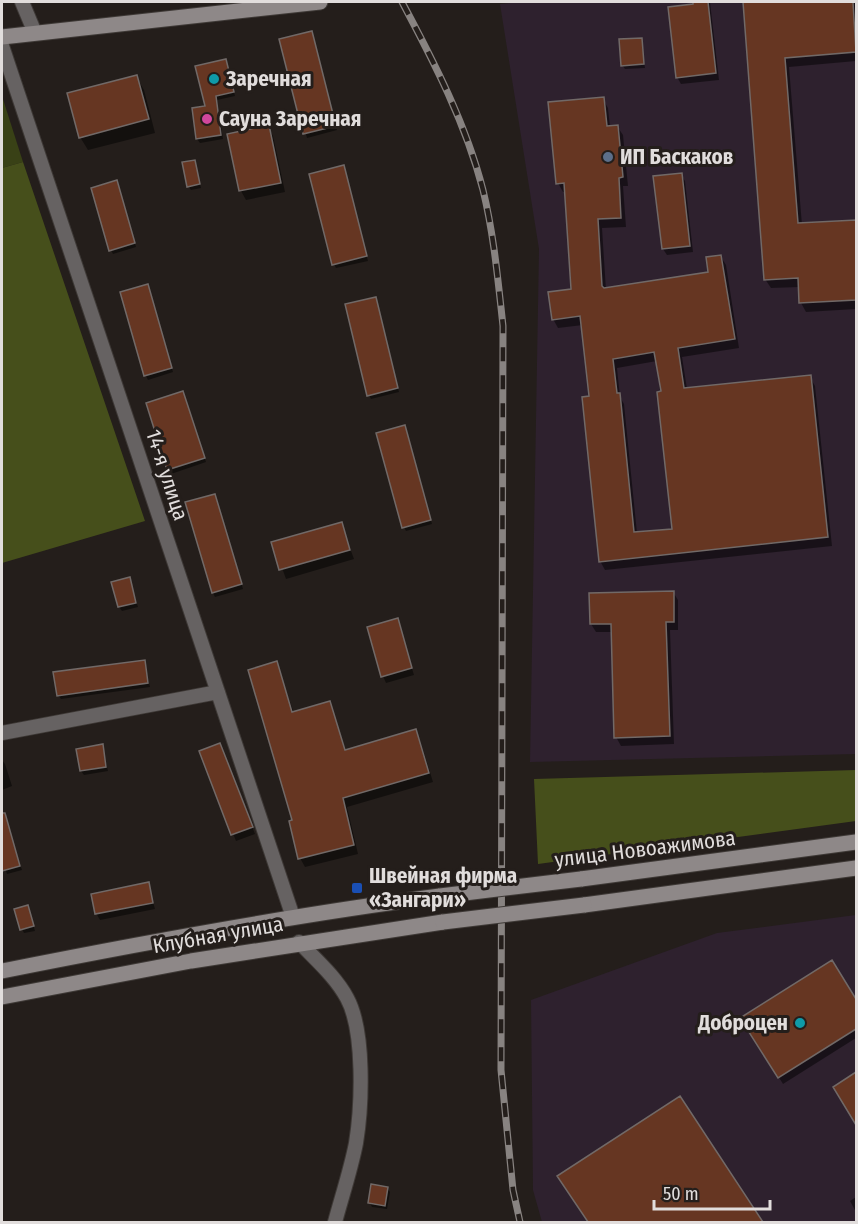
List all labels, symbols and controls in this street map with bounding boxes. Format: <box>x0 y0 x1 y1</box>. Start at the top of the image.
place label: Заречная <box>225 66 312 92</box>
marker: Заречная <box>207 72 221 86</box>
place label: Сауна Заречная <box>219 106 361 132</box>
marker: Сауна Заречная <box>200 112 214 126</box>
place label: ИП Баскаков <box>620 144 734 170</box>
marker: ИП Баскаков <box>601 150 615 164</box>
street label: 14-я улица <box>140 426 194 524</box>
street label: улица Новоажимова <box>553 825 737 873</box>
place label: Швейная фирма «Зангари» <box>369 863 517 913</box>
marker: Швейная фирма «Зангари» <box>350 881 364 895</box>
street label: Клубная улица <box>151 911 285 959</box>
place label: Доброцен <box>697 1010 788 1036</box>
marker: Доброцен <box>793 1016 807 1030</box>
scale bar <box>654 1173 770 1211</box>
text: 50 m <box>663 1183 699 1205</box>

